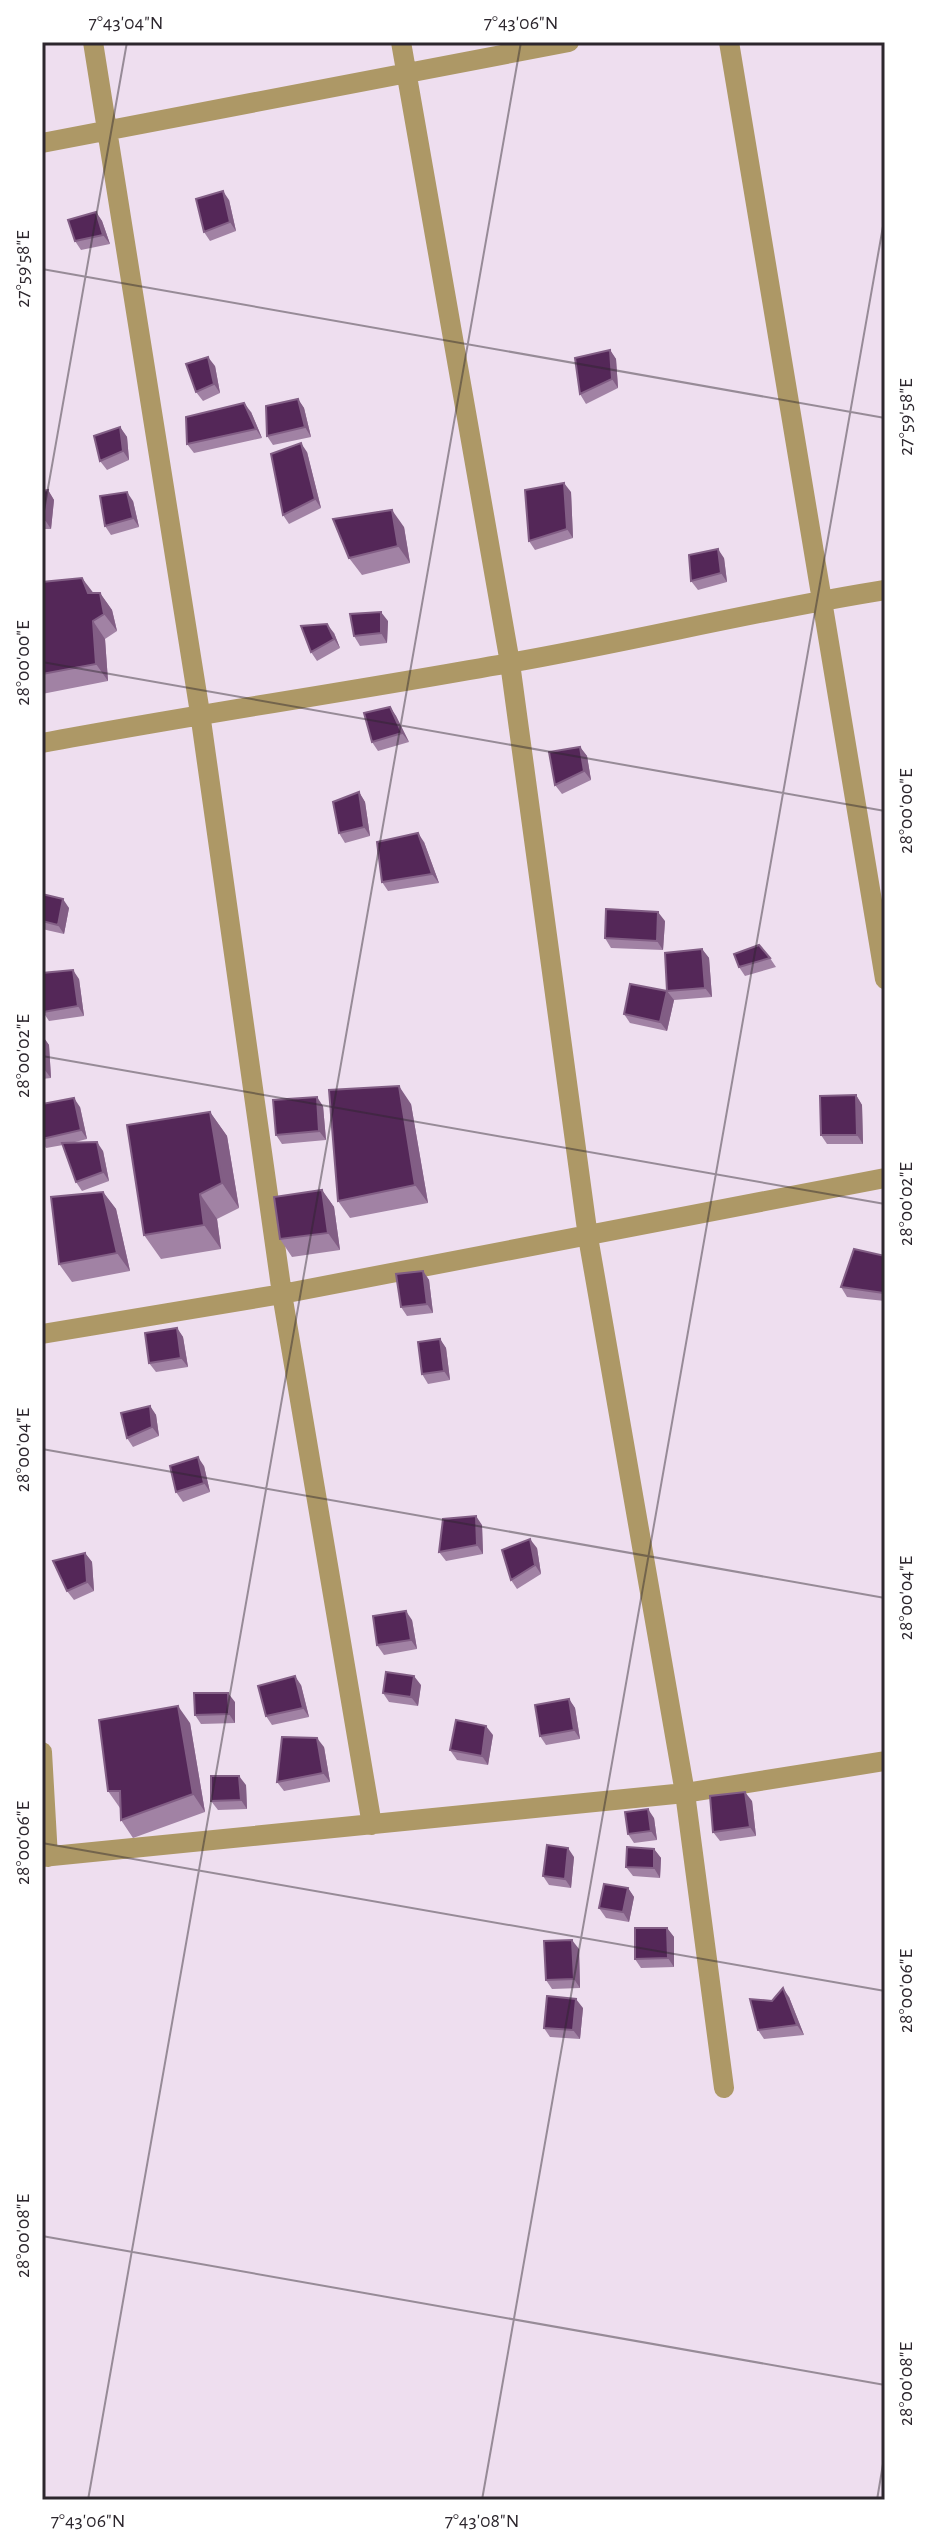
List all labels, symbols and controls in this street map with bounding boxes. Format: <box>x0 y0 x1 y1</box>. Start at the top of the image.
text: 7°43'04"N <box>89 13 163 33</box>
text: 7°43'06"N <box>484 13 558 33</box>
text: 27°59'58"E <box>13 230 33 308</box>
text: 27°59'58"E <box>896 378 916 456</box>
text: 28°00'00"E <box>13 620 33 706</box>
text: 28°00'00"E <box>896 768 916 854</box>
text: 28°00'02"E <box>13 1014 33 1098</box>
text: 28°00'02"E <box>896 1162 916 1246</box>
text: 28°00'04"E <box>13 1407 33 1492</box>
text: 28°00'04"E <box>896 1555 916 1640</box>
text: 28°00'06"E <box>13 1801 33 1885</box>
text: 28°00'06"E <box>896 1949 916 2033</box>
text: 28°00'08"E <box>13 2194 33 2278</box>
text: 28°00'08"E <box>896 2342 916 2426</box>
text: 7°43'06"N <box>51 2511 125 2531</box>
text: 7°43'08"N <box>445 2511 519 2531</box>

